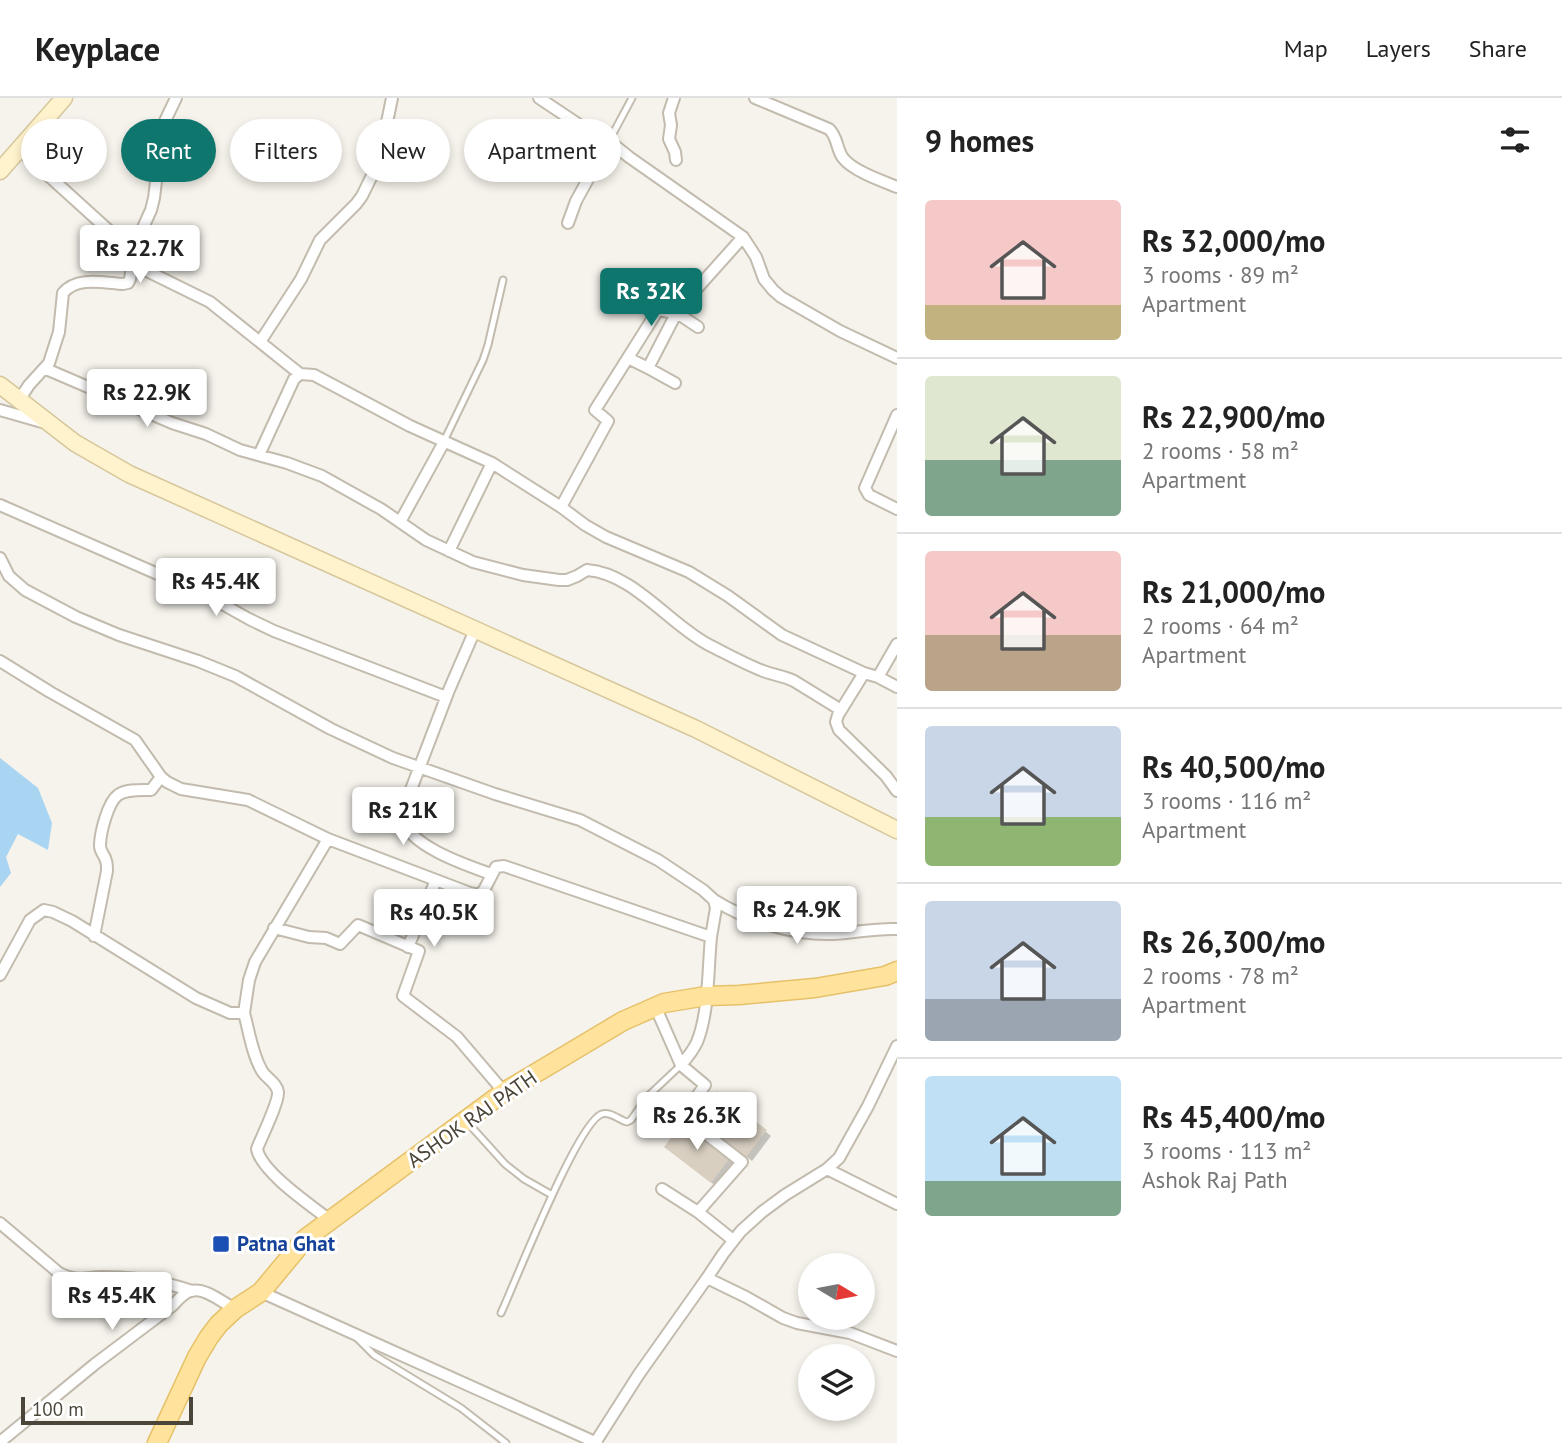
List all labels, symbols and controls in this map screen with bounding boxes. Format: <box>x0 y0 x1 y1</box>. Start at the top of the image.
text: Keyplace <box>35 27 160 70</box>
text: Map <box>1284 33 1328 64</box>
text: Layers <box>1366 33 1431 64</box>
text: Share <box>1469 33 1527 64</box>
chip: Buy <box>21 119 107 182</box>
chip: Rent <box>121 119 216 182</box>
chip: Filters <box>230 119 342 182</box>
chip: New <box>356 119 450 182</box>
chip: Apartment <box>464 119 621 182</box>
text: 9 homes <box>925 121 1034 160</box>
icon: filters <box>1496 121 1534 159</box>
text: Rs 32,000/mo <box>1142 221 1325 260</box>
pin: Rs 22.7K <box>68 226 212 285</box>
icon: home <box>981 228 1065 312</box>
text: Rs 22.7K <box>96 233 184 262</box>
text: 3 rooms · 89 m² <box>1142 260 1299 289</box>
pin: Rs 32K <box>594 268 708 328</box>
text: Rs 32K <box>616 276 686 305</box>
text: Apartment <box>1142 289 1246 318</box>
pin: Rs 22.9K <box>75 370 219 429</box>
text: Rs 22.9K <box>103 377 191 406</box>
text: Rs 22,900/mo <box>1142 397 1325 436</box>
icon: home <box>981 404 1065 488</box>
text: 2 rooms · 58 m² <box>1142 436 1299 465</box>
text: Apartment <box>1142 465 1246 494</box>
pin: Rs 45.4K <box>144 559 288 618</box>
text: Rs 45.4K <box>172 566 260 595</box>
text: Rs 21,000/mo <box>1142 572 1325 611</box>
icon: home <box>981 579 1065 663</box>
text: 2 rooms · 64 m² <box>1142 611 1299 640</box>
text: Apartment <box>1142 640 1246 669</box>
text: Rs 40,500/mo <box>1142 747 1325 786</box>
icon: home <box>981 754 1065 838</box>
text: 3 rooms · 116 m² <box>1142 786 1311 815</box>
pin: Rs 21K <box>346 788 460 847</box>
text: Rs 21K <box>368 795 438 824</box>
text: Apartment <box>1142 815 1246 844</box>
pin: Rs 24.9K <box>725 886 869 946</box>
pin: Rs 40.5K <box>362 890 506 949</box>
text: Rs 24.9K <box>753 894 841 923</box>
text: Rs 40.5K <box>390 897 478 926</box>
text: Rs 26,300/mo <box>1142 922 1325 961</box>
icon: home <box>981 929 1065 1013</box>
text: 2 rooms · 78 m² <box>1142 961 1299 990</box>
text: Apartment <box>1142 990 1246 1019</box>
street label: ASHOK RAJ PATH <box>401 1064 542 1173</box>
pin: Rs 26.3K <box>625 1093 769 1152</box>
text: Rs 45,400/mo <box>1142 1097 1325 1136</box>
text: Rs 26.3K <box>653 1100 741 1129</box>
icon: home <box>981 1104 1065 1188</box>
text: 3 rooms · 113 m² <box>1142 1136 1311 1165</box>
text: Ashok Raj Path <box>1142 1165 1288 1194</box>
place label: Patna Ghat <box>237 1230 336 1257</box>
marker: Patna Ghat <box>211 1234 231 1254</box>
north arrow <box>798 1253 875 1330</box>
map controls <box>798 1253 875 1421</box>
pin: Rs 45.4K <box>40 1272 184 1332</box>
text: Rs 45.4K <box>68 1280 156 1309</box>
button: layers <box>798 1344 875 1421</box>
scale bar <box>21 1394 192 1426</box>
text: 100 m <box>32 1397 84 1421</box>

